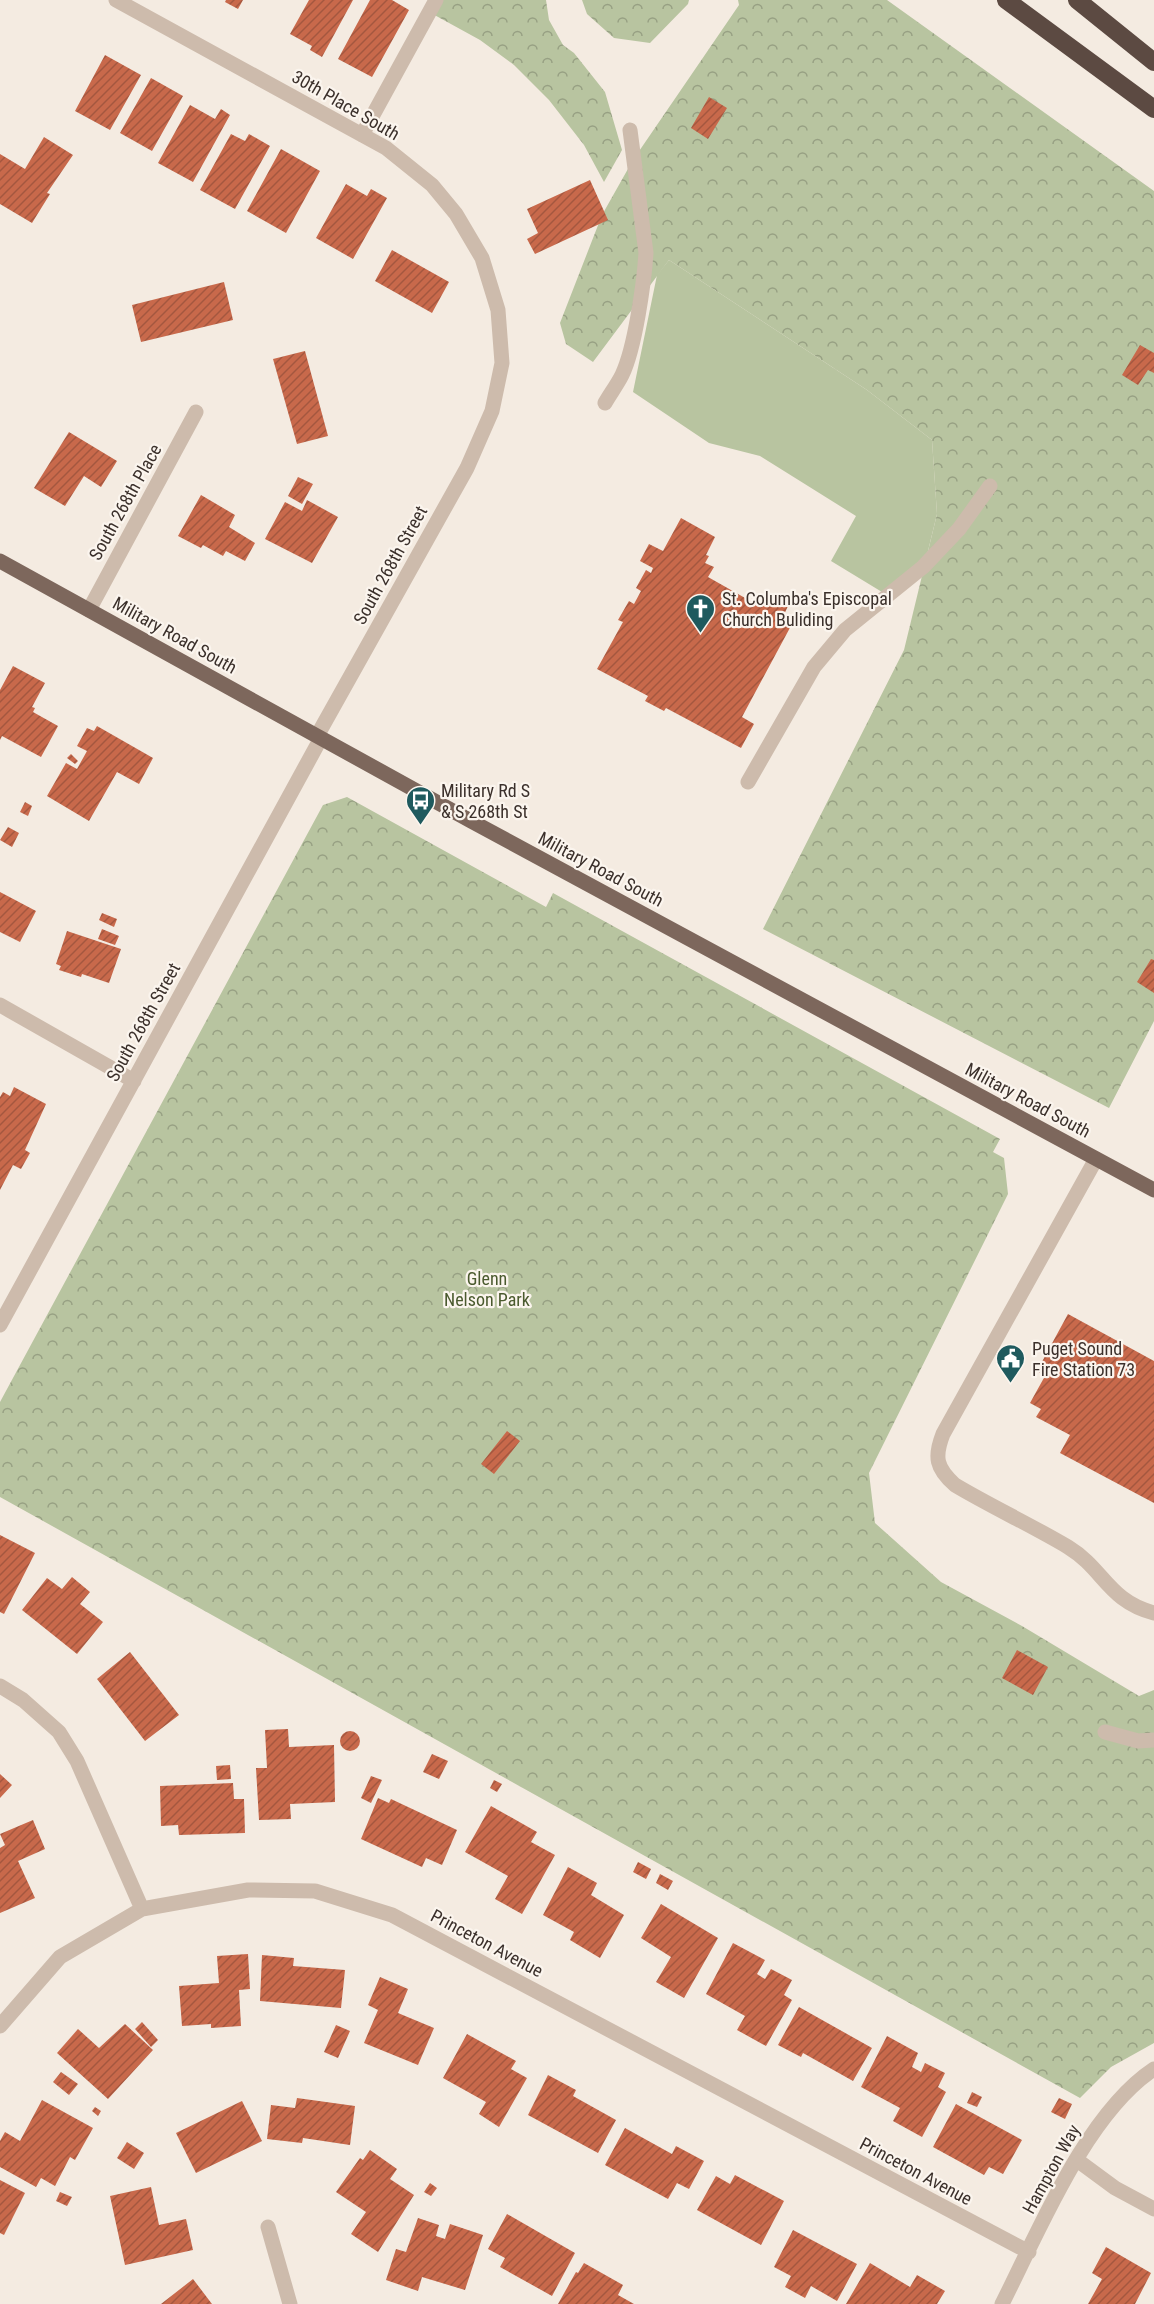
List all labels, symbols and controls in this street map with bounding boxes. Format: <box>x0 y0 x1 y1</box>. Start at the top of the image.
street label: 30th Place South <box>289 66 403 144</box>
street label: South 268th Place <box>84 440 166 564</box>
street label: South 268th Street <box>349 502 431 628</box>
place label: St. Columba's Episcopal Church Buliding <box>722 588 892 630</box>
street label: Military Road South <box>109 592 241 678</box>
church icon: St. Columba's Episcopal Church Buliding <box>685 592 717 634</box>
place label: Military Rd S & S 268th St <box>441 780 530 822</box>
bus stop icon: Military Rd S & S 268th St <box>404 784 436 826</box>
street label: Military Road South <box>535 827 667 911</box>
street label: South 268th Street <box>102 959 184 1085</box>
street label: Military Road South <box>962 1058 1094 1142</box>
park label: Glenn Nelson Park <box>444 1268 530 1310</box>
place label: Puget Sound Fire Station 73 <box>1032 1338 1135 1380</box>
public building icon: Puget Sound Fire Station 73 <box>995 1342 1027 1384</box>
street label: Princeton Avenue <box>427 1905 547 1981</box>
street label: Hampton Way <box>1018 2120 1084 2217</box>
street label: Princeton Avenue <box>856 2133 976 2209</box>

